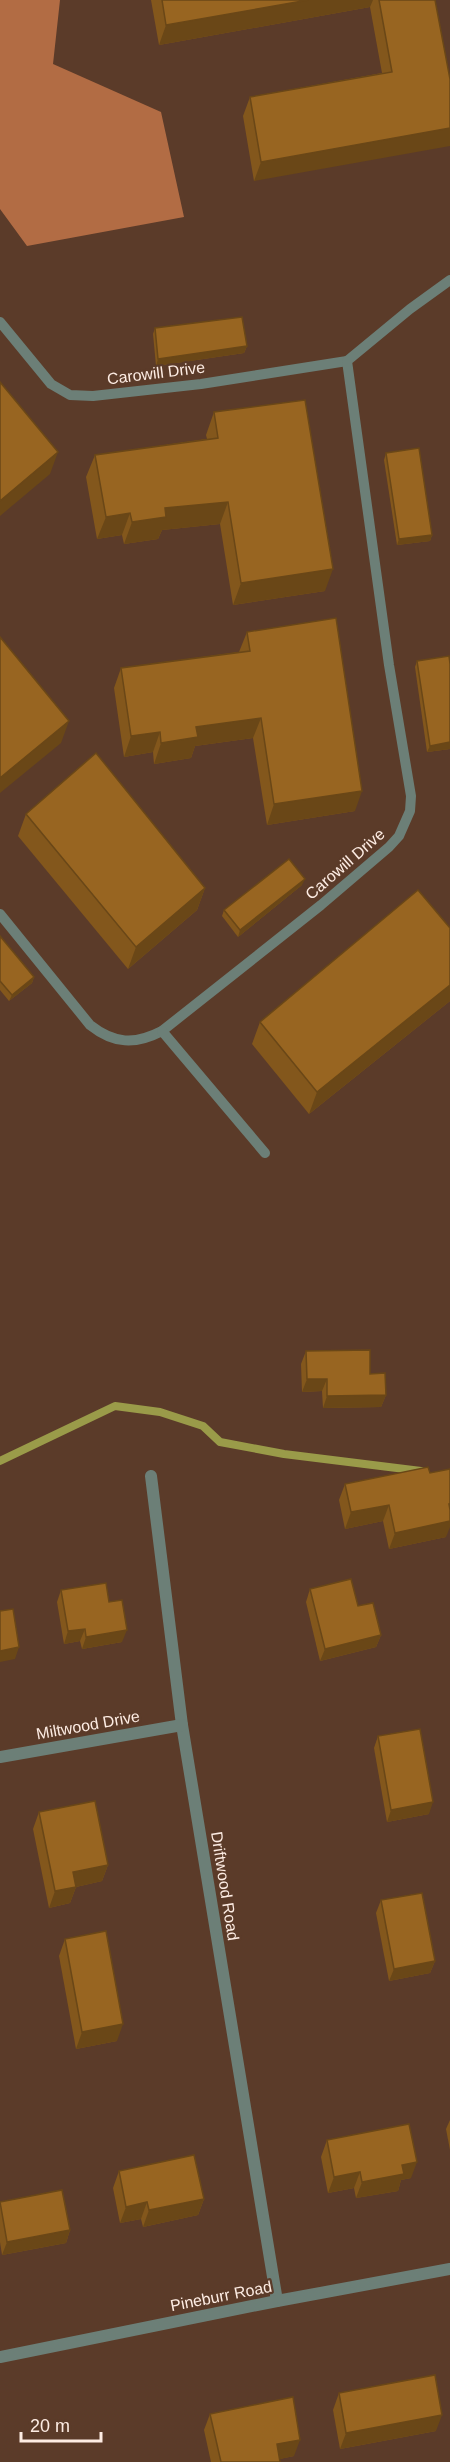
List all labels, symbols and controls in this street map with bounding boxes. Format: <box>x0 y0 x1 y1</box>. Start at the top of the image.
street label: Carowill Drive <box>106 359 206 387</box>
street label: Carowill Drive <box>302 825 388 903</box>
street label: Miltwood Drive <box>35 1708 141 1742</box>
street label: Driftwood Road <box>208 1830 242 1942</box>
street label: Pineburr Road <box>169 2278 273 2314</box>
scale bar <box>21 2405 100 2443</box>
text: 20 m <box>30 2416 70 2436</box>

